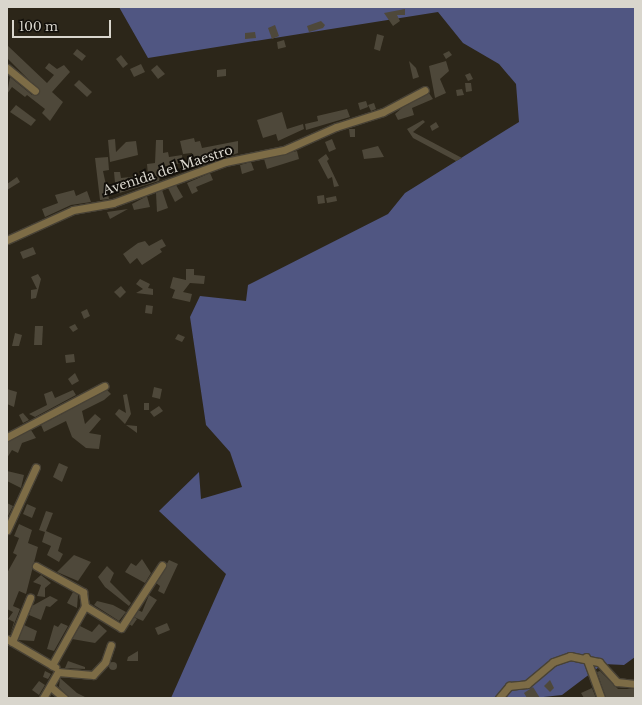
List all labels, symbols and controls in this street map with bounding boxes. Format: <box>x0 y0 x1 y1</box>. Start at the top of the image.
scale bar <box>14 12 113 38</box>
text: 100 m <box>19 19 58 34</box>
street label: Avenida del Maestro <box>101 143 235 199</box>

